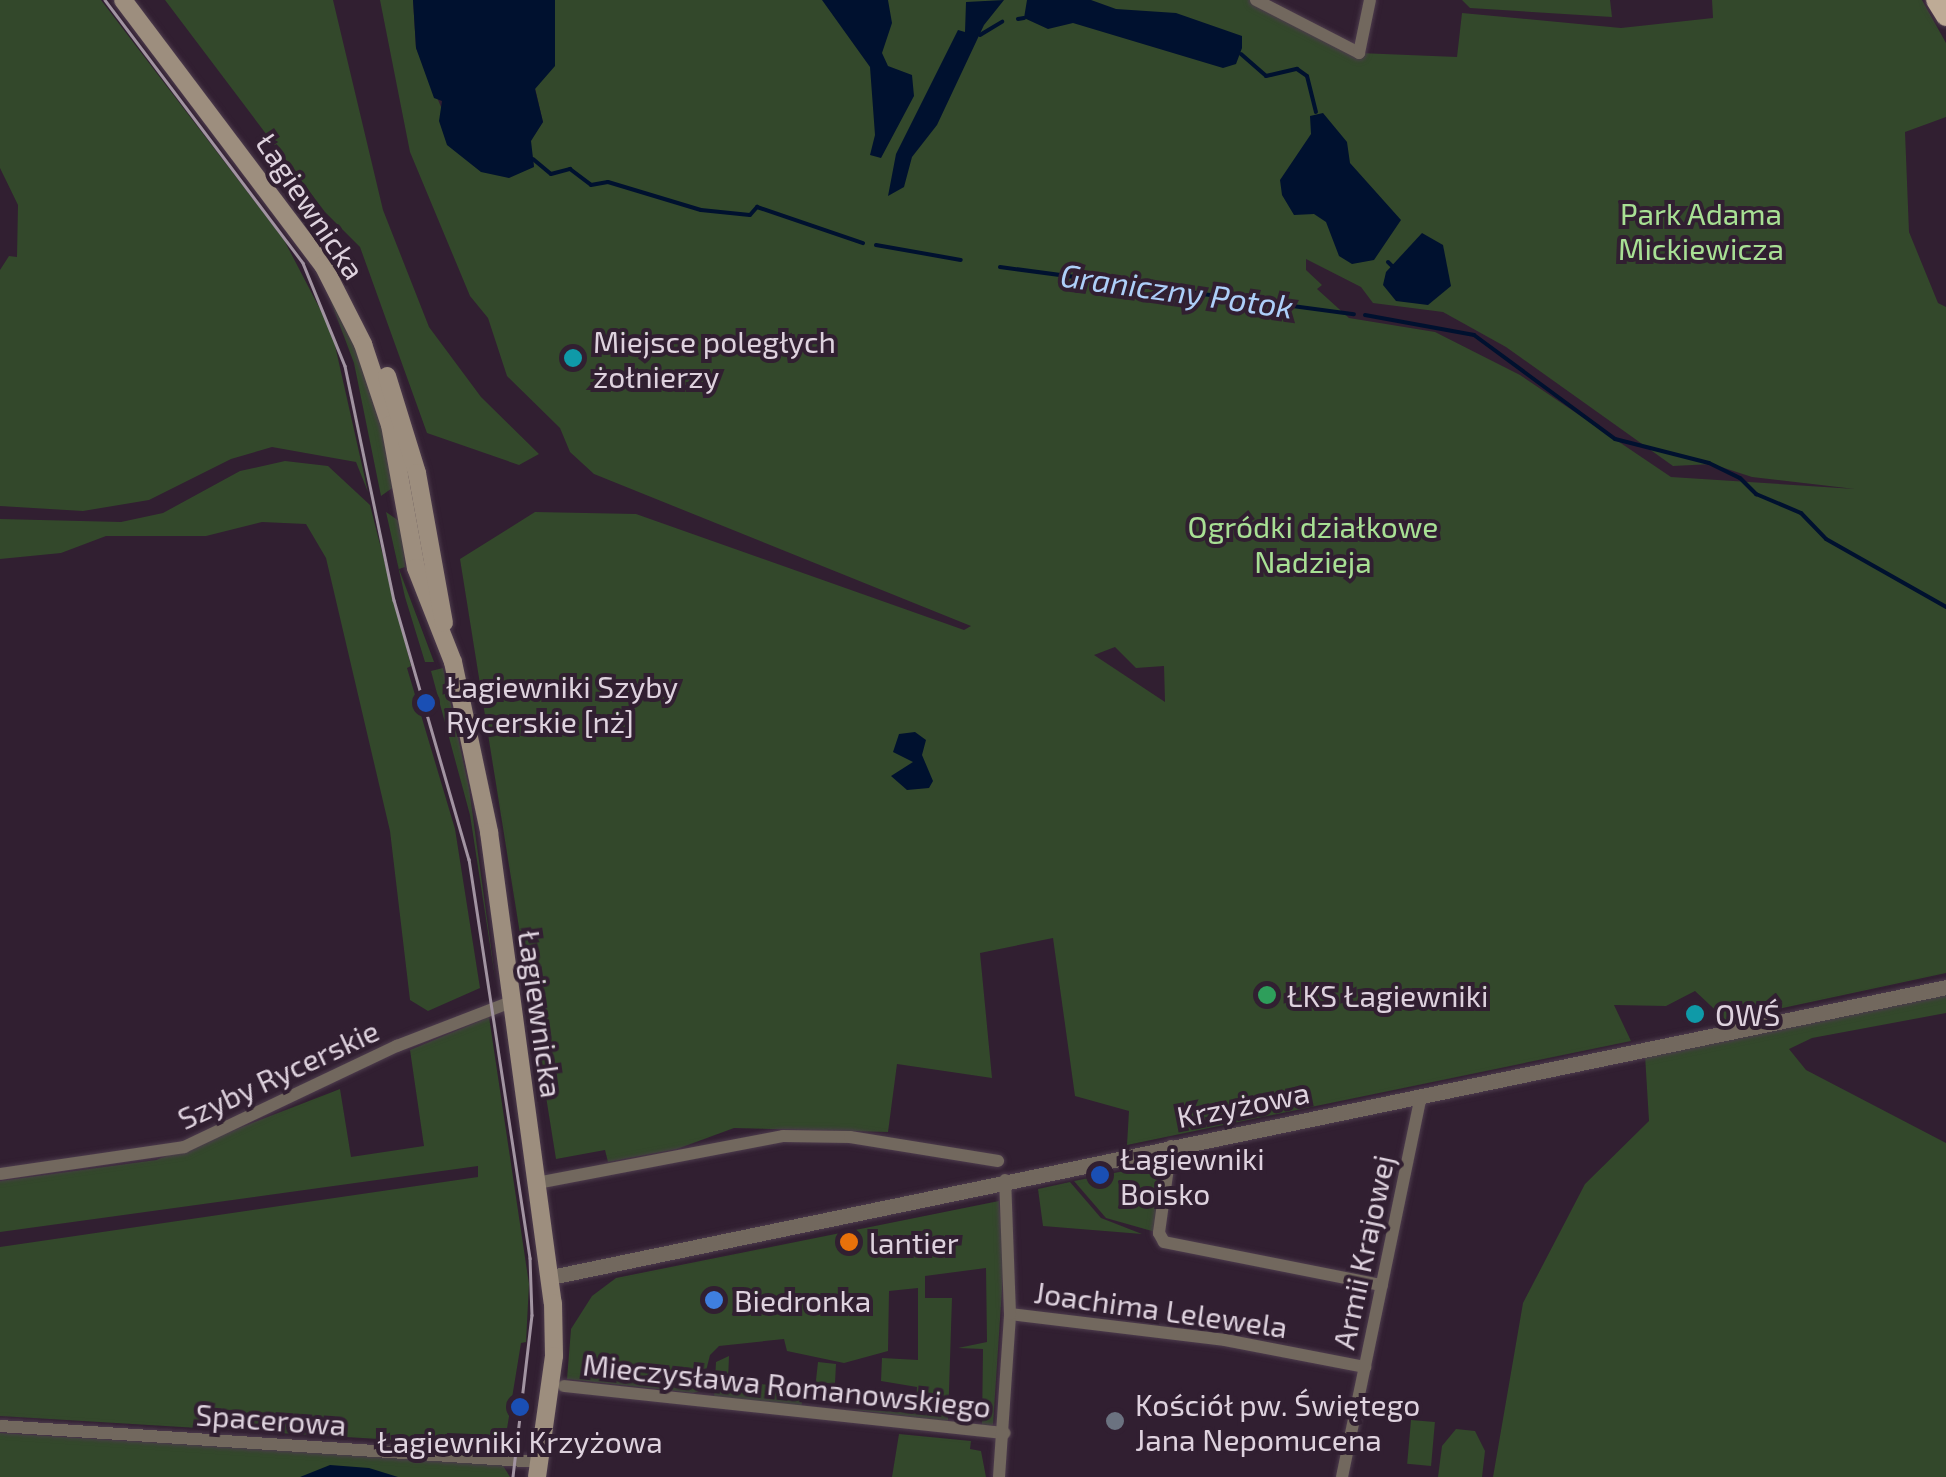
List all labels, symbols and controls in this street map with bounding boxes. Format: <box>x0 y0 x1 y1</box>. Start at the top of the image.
street label: Łagiewnicka <box>249 126 373 286</box>
park label: Park Adama Mickiewicza <box>1618 195 1784 266</box>
water label: Graniczny Potok <box>1058 255 1296 325</box>
place label: Miejsce poległych żołnierzy <box>593 323 836 394</box>
marker: Miejsce poległych żołnierzy <box>562 347 584 369</box>
park label: Ogródki działkowe Nadzieja <box>1188 508 1438 578</box>
place label: Łagiewniki Szyby Rycerskie [nż] <box>446 668 678 738</box>
marker: Łagiewniki Szyby Rycerskie [nż] <box>415 692 437 714</box>
street label: Łagiewnicka <box>511 928 571 1100</box>
place label: ŁKS Łagiewniki <box>1287 977 1489 1013</box>
marker: ŁKS Łagiewniki <box>1256 984 1278 1006</box>
place label: OWŚ <box>1715 996 1780 1032</box>
marker: OWŚ <box>1684 1003 1706 1025</box>
street label: Szyby Rycerskie <box>171 1012 385 1136</box>
street label: Krzyżowa <box>1174 1074 1312 1134</box>
place label: Łagiewniki Boisko <box>1120 1140 1265 1210</box>
street label: Armii Krajowej <box>1325 1152 1401 1352</box>
marker: Łagiewniki Boisko <box>1089 1164 1111 1186</box>
place label: lantier <box>869 1224 959 1260</box>
marker: lantier <box>838 1231 860 1253</box>
street label: Joachima Lelewela <box>1032 1273 1290 1345</box>
place label: Biedronka <box>734 1282 871 1318</box>
marker: Biedronka <box>703 1289 725 1311</box>
street label: Mieczysława Romanowskiego <box>581 1346 993 1424</box>
place label: Kościół pw. Świętego Jana Nepomucena <box>1135 1386 1421 1456</box>
street label: Spacerowa <box>194 1396 348 1442</box>
marker: Łagiewniki Krzyżowa <box>509 1396 531 1418</box>
marker: Kościół pw. Świętego Jana Nepomucena <box>1104 1410 1126 1432</box>
place label: Łagiewniki Krzyżowa <box>377 1423 663 1459</box>

